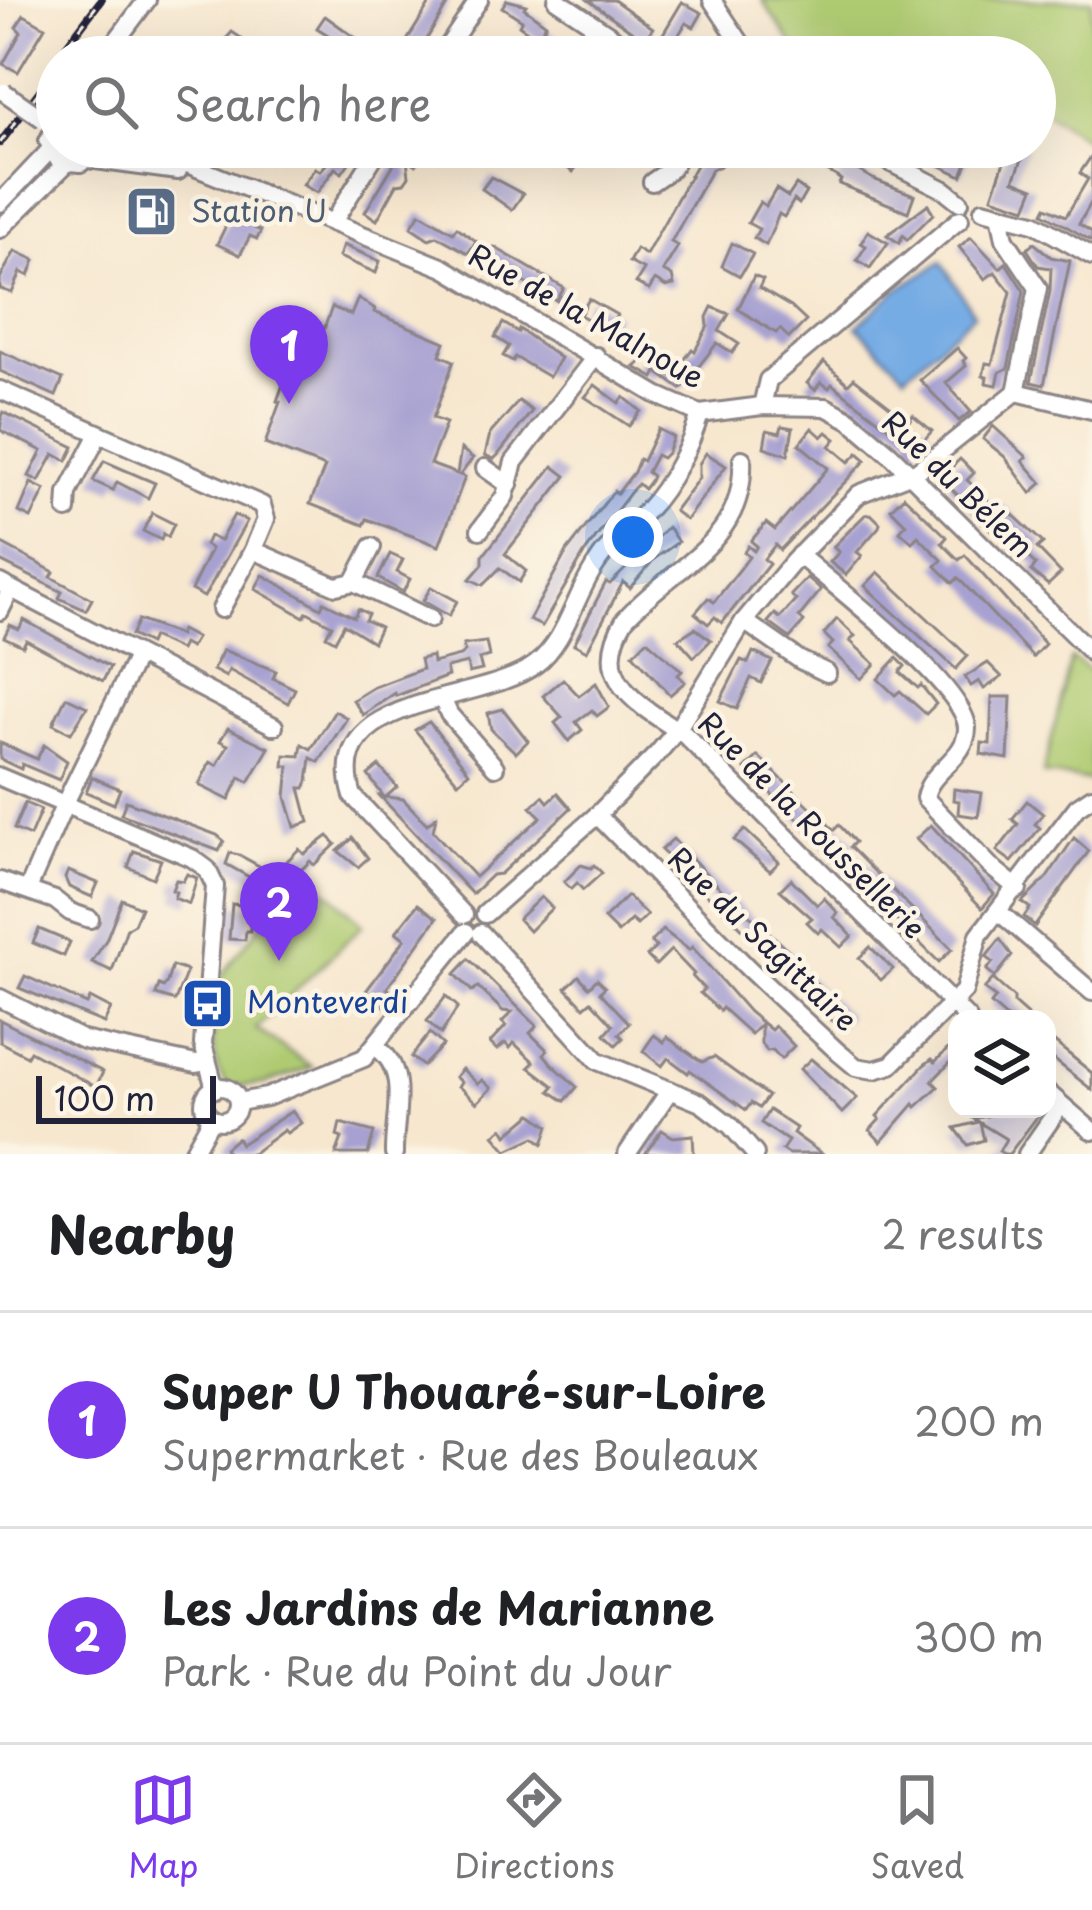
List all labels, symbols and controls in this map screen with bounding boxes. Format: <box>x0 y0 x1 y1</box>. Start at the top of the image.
search box <box>36 36 1056 168</box>
text: Search here <box>174 68 431 136</box>
icon: search <box>78 69 144 135</box>
fuel station icon: Station U <box>124 184 180 240</box>
place label: Station U <box>191 187 327 232</box>
street label: Rue de la Malnoue <box>461 231 713 398</box>
pin: 1 <box>250 305 328 404</box>
street label: Rue du Bélem <box>873 399 1045 567</box>
your location <box>603 507 663 567</box>
street label: Rue de la Roussellerie <box>689 700 937 948</box>
street label: Rue du Sagittaire <box>659 836 869 1041</box>
pin: 2 <box>240 862 318 961</box>
bus stop icon: Monteverdi <box>180 975 236 1031</box>
place label: Monteverdi <box>247 978 408 1023</box>
map controls <box>948 1010 1056 1118</box>
button: layers <box>948 1010 1056 1118</box>
scale bar <box>36 1070 216 1123</box>
text: 100 m <box>54 1072 155 1122</box>
text: Nearby <box>48 1194 235 1271</box>
text: 2 results <box>882 1203 1044 1262</box>
text: Super U Thouaré-sur-Loire <box>162 1356 766 1424</box>
text: 1 <box>78 1390 96 1449</box>
text: 200 m <box>914 1390 1044 1449</box>
text: Supermarket · Rue des Bouleaux <box>162 1424 759 1483</box>
text: Les Jardins de Marianne <box>162 1572 714 1640</box>
text: 2 <box>73 1606 101 1665</box>
text: 300 m <box>913 1606 1044 1665</box>
text: Park · Rue du Point du Jour <box>162 1640 672 1699</box>
tab: Map <box>128 1767 198 1889</box>
tab: Directions <box>454 1767 615 1889</box>
tab: Saved <box>870 1767 964 1889</box>

